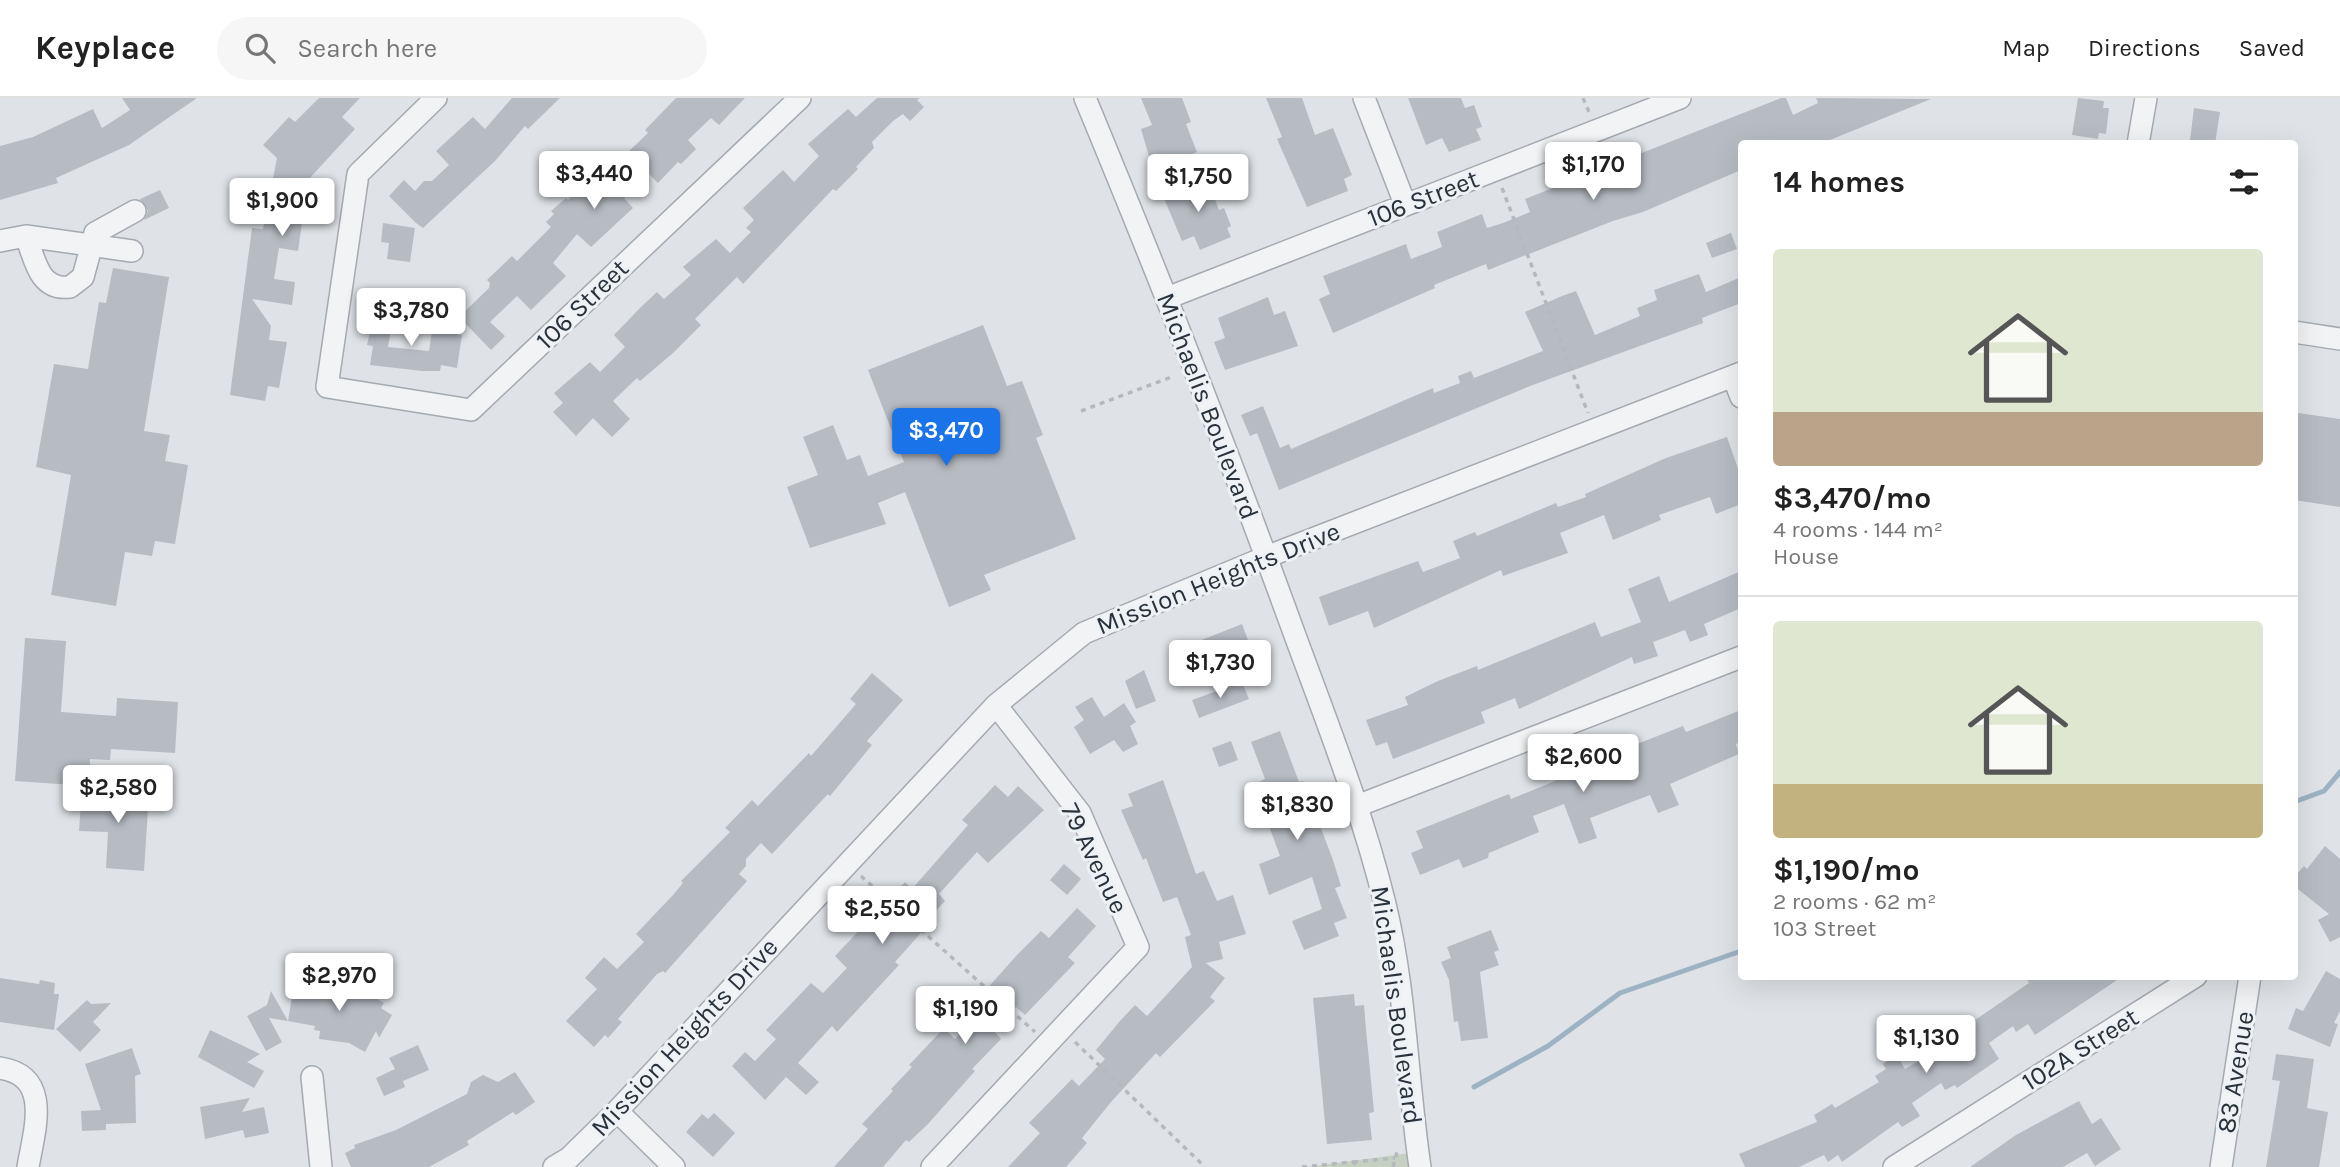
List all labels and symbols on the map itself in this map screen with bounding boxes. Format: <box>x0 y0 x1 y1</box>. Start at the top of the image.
pin: $1,170 <box>1536 142 1650 202</box>
pin: $3,440 <box>537 152 651 211</box>
pin: $1,750 <box>1141 155 1255 214</box>
street label: 106 Street <box>1363 163 1483 234</box>
pin: $1,900 <box>225 178 339 238</box>
street label: 106 Street <box>530 253 635 356</box>
pin: $3,780 <box>354 288 468 348</box>
street label: Michaelis Boulevard <box>1150 288 1265 524</box>
pin: $3,470 <box>889 408 1003 468</box>
street label: Mission Heights Drive <box>1092 515 1345 642</box>
pin: $1,730 <box>1163 640 1277 700</box>
pin: $2,600 <box>1526 734 1640 794</box>
pin: $2,580 <box>61 766 175 825</box>
pin: $1,830 <box>1240 782 1354 842</box>
street label: 79 Avenue <box>1055 798 1135 919</box>
street label: Michaelis Boulevard <box>1364 884 1429 1126</box>
pin: $2,550 <box>825 886 939 946</box>
street label: Mission Heights Drive <box>584 932 784 1143</box>
pin: $2,970 <box>282 954 396 1013</box>
pin: $1,190 <box>908 986 1022 1046</box>
street label: 102A Street <box>2016 1001 2144 1097</box>
street label: 83 Avenue <box>2211 1009 2260 1135</box>
pin: $1,130 <box>1869 1016 1983 1075</box>

